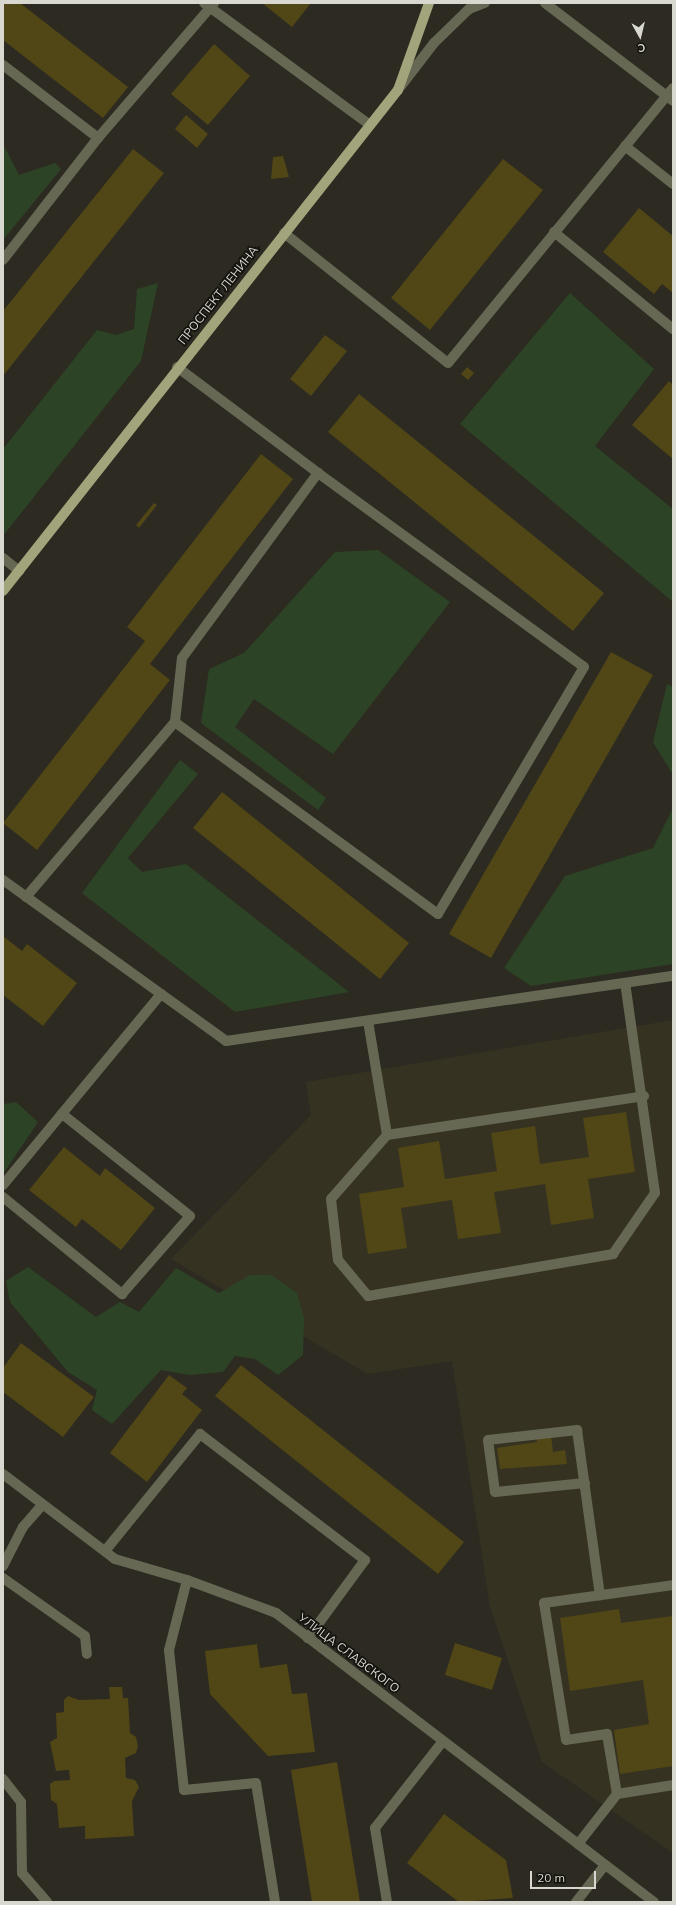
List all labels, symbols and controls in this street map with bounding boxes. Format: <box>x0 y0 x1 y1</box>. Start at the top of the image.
north arrow <box>620 16 660 56</box>
text: С <box>637 40 646 55</box>
street label: ПРОСПЕКТ ЛЕНИНА <box>175 243 261 347</box>
street label: УЛИЦА СЛАВСКОГО <box>296 1610 402 1696</box>
scale bar <box>532 1863 598 1889</box>
text: 20 m <box>537 1870 565 1885</box>

